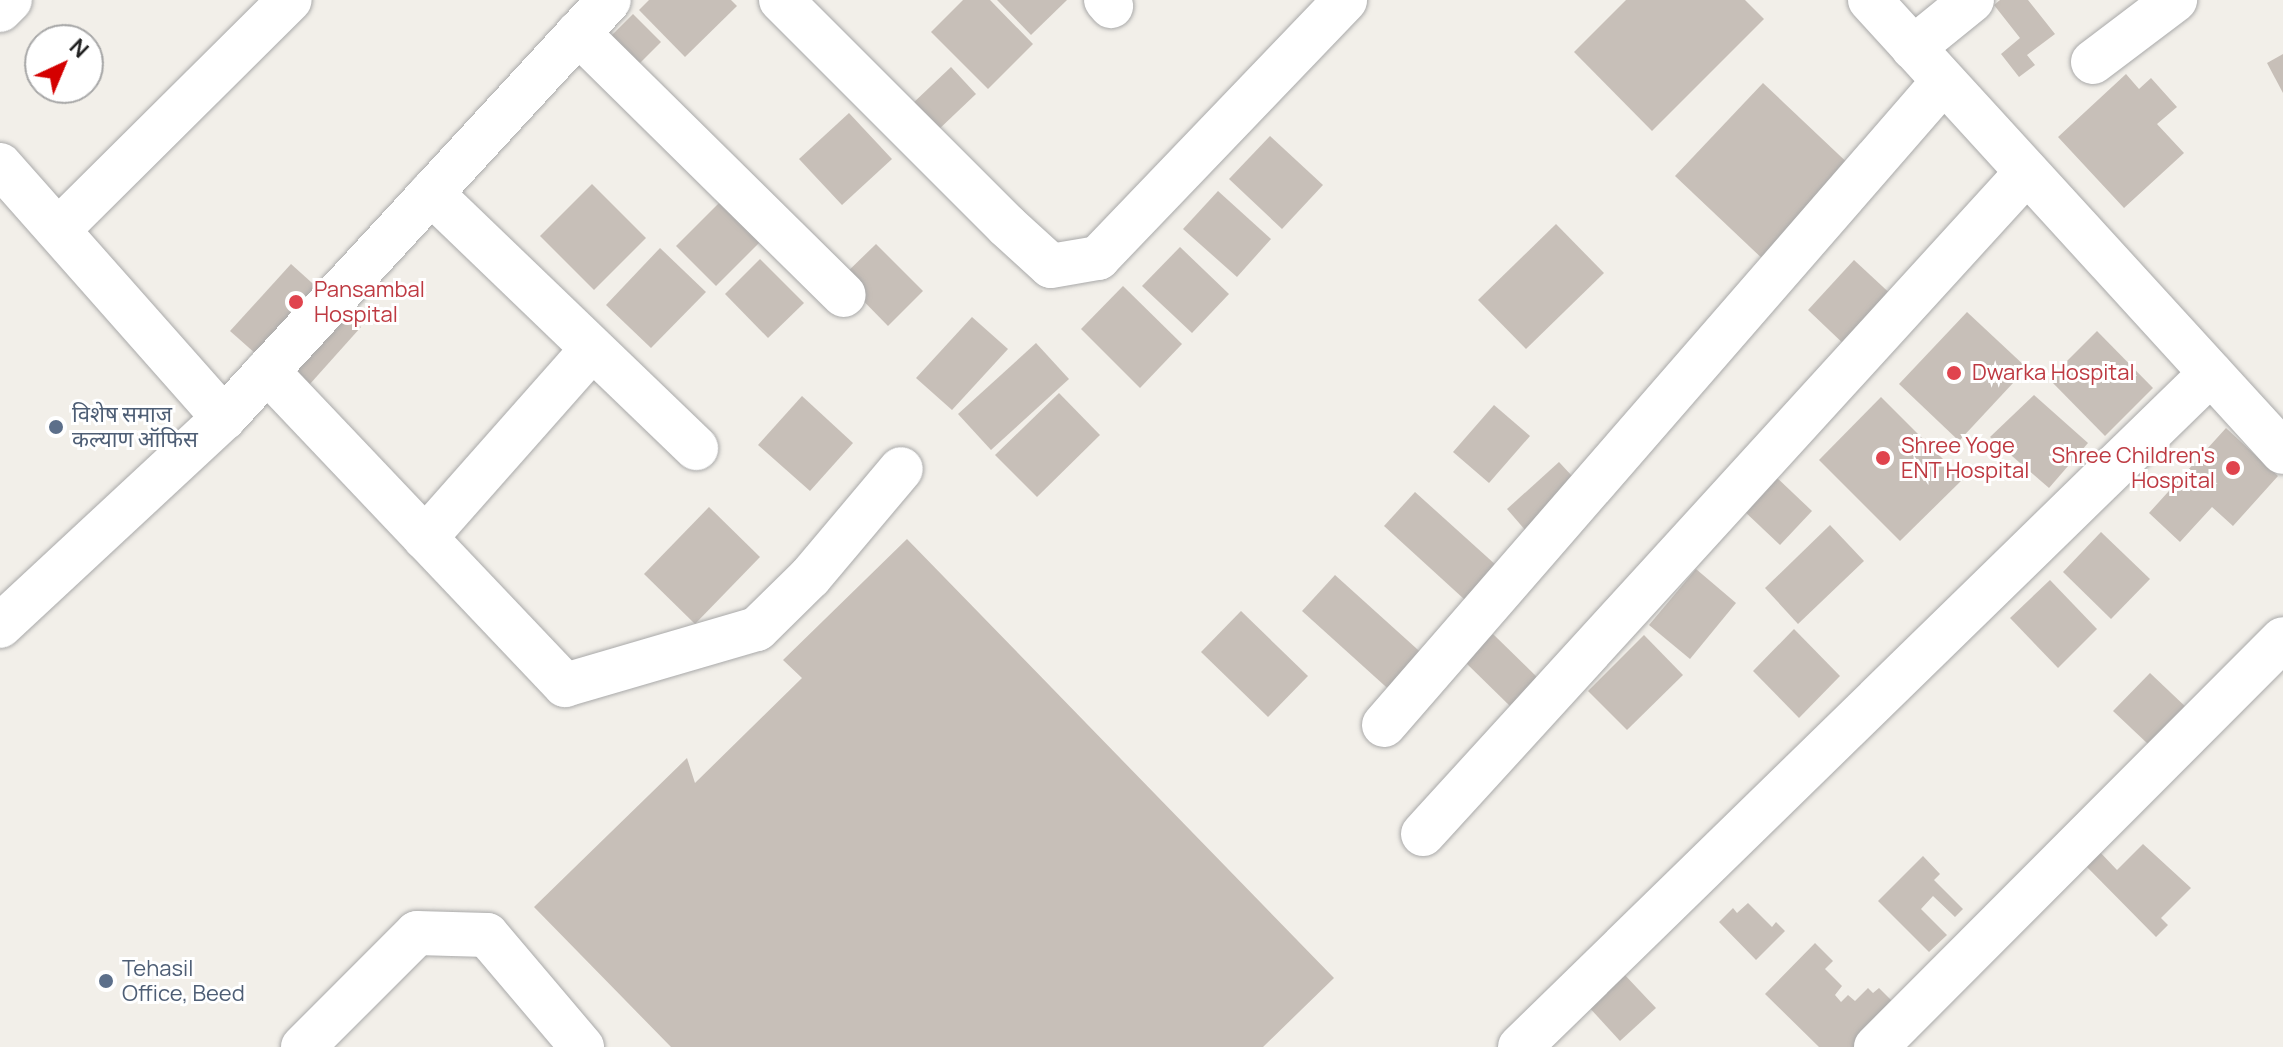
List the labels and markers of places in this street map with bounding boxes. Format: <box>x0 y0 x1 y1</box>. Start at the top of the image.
place label: Pansambal Hospital <box>314 276 425 328</box>
marker: Pansambal Hospital <box>285 291 307 313</box>
place label: Dwarka Hospital <box>1972 360 2135 386</box>
marker: Dwarka Hospital <box>1943 362 1965 384</box>
place label: विशेष समाज कल्याण ऑफिस <box>72 401 198 452</box>
marker: विशेष समाज कल्याण ऑफिस <box>47 418 65 436</box>
place label: Shree Yoge ENT Hospital <box>1901 432 2030 484</box>
place label: Shree Children's Hospital <box>2052 442 2215 494</box>
marker: Shree Yoge ENT Hospital <box>1872 447 1894 469</box>
marker: Shree Children's Hospital <box>2222 457 2244 479</box>
place label: Tehasil Office, Beed <box>122 955 245 1006</box>
marker: Tehasil Office, Beed <box>97 972 115 990</box>

